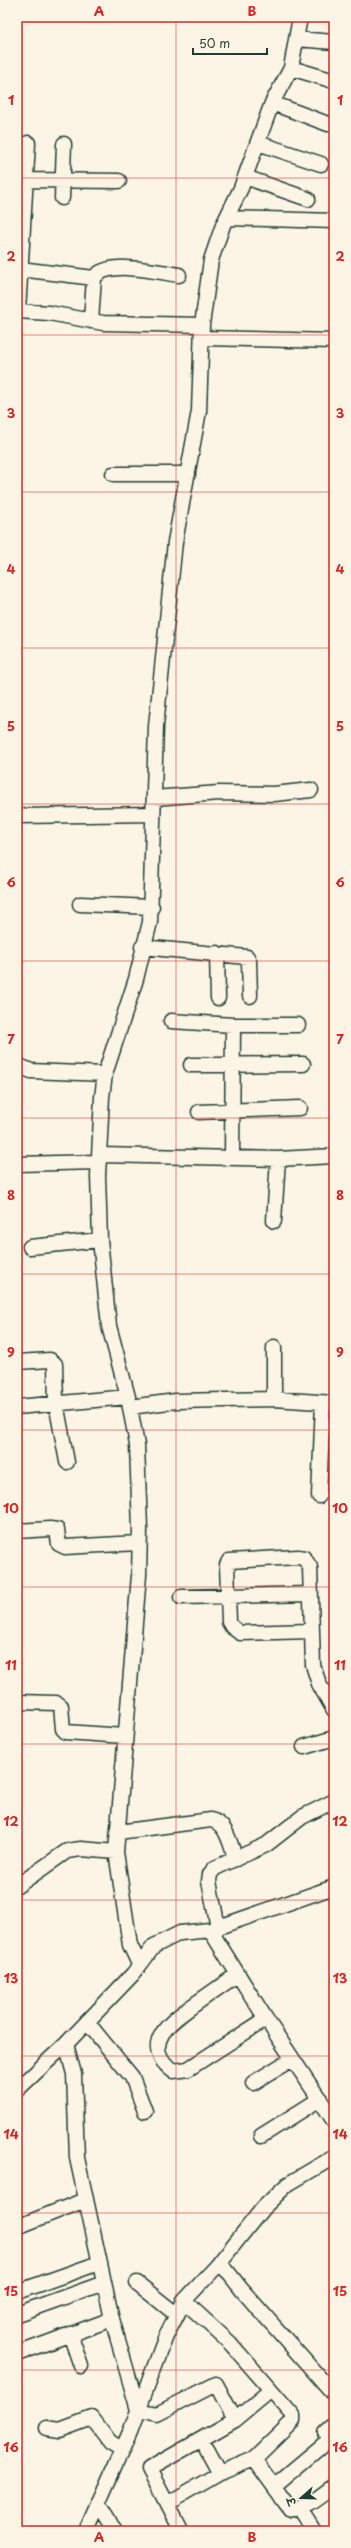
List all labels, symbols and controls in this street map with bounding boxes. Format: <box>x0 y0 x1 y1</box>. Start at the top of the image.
text: A <box>94 1 104 20</box>
text: B <box>248 1 257 20</box>
scale bar <box>193 30 267 56</box>
text: 50 m <box>199 34 230 52</box>
text: 1 <box>8 90 14 109</box>
text: 1 <box>337 90 343 109</box>
text: 2 <box>6 246 16 265</box>
text: 2 <box>335 246 345 265</box>
text: 3 <box>7 403 16 422</box>
text: 3 <box>336 403 345 422</box>
text: 4 <box>7 559 16 578</box>
text: 4 <box>336 559 345 578</box>
text: 5 <box>7 716 15 735</box>
text: 5 <box>336 716 344 735</box>
text: 6 <box>6 872 16 891</box>
text: 6 <box>335 872 345 891</box>
text: 7 <box>7 1029 15 1048</box>
text: 7 <box>336 1029 344 1048</box>
text: 8 <box>7 1185 15 1204</box>
text: 8 <box>336 1185 344 1204</box>
text: 9 <box>7 1342 15 1361</box>
text: 9 <box>336 1342 344 1361</box>
text: 10 <box>3 1498 19 1517</box>
text: 10 <box>332 1498 348 1517</box>
text: 11 <box>5 1655 17 1674</box>
text: 11 <box>334 1655 346 1674</box>
text: 12 <box>3 1811 19 1830</box>
text: 12 <box>332 1811 348 1830</box>
text: 13 <box>4 1968 19 1987</box>
text: 13 <box>333 1968 348 1987</box>
text: 14 <box>3 2124 19 2143</box>
text: 14 <box>332 2124 348 2143</box>
text: 15 <box>4 2281 18 2300</box>
text: 15 <box>333 2281 347 2300</box>
text: 16 <box>3 2437 19 2456</box>
text: 16 <box>332 2437 348 2456</box>
north arrow <box>281 2478 321 2518</box>
text: उ <box>281 2494 301 2509</box>
text: A <box>94 2527 104 2546</box>
text: B <box>248 2527 257 2546</box>

